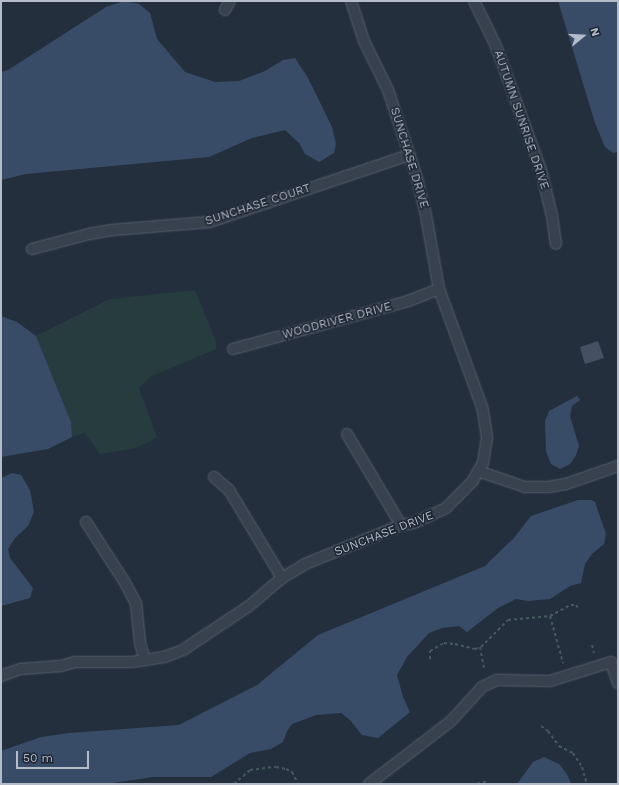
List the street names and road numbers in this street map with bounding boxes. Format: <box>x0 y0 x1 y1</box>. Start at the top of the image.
street label: AUTUMN SUNRISE DRIVE <box>490 48 552 192</box>
street label: SUNCHASE DRIVE <box>387 106 431 210</box>
street label: SUNCHASE COURT <box>203 181 313 229</box>
street label: WOODRIVER DRIVE <box>281 299 393 343</box>
street label: SUNCHASE DRIVE <box>332 508 436 560</box>

